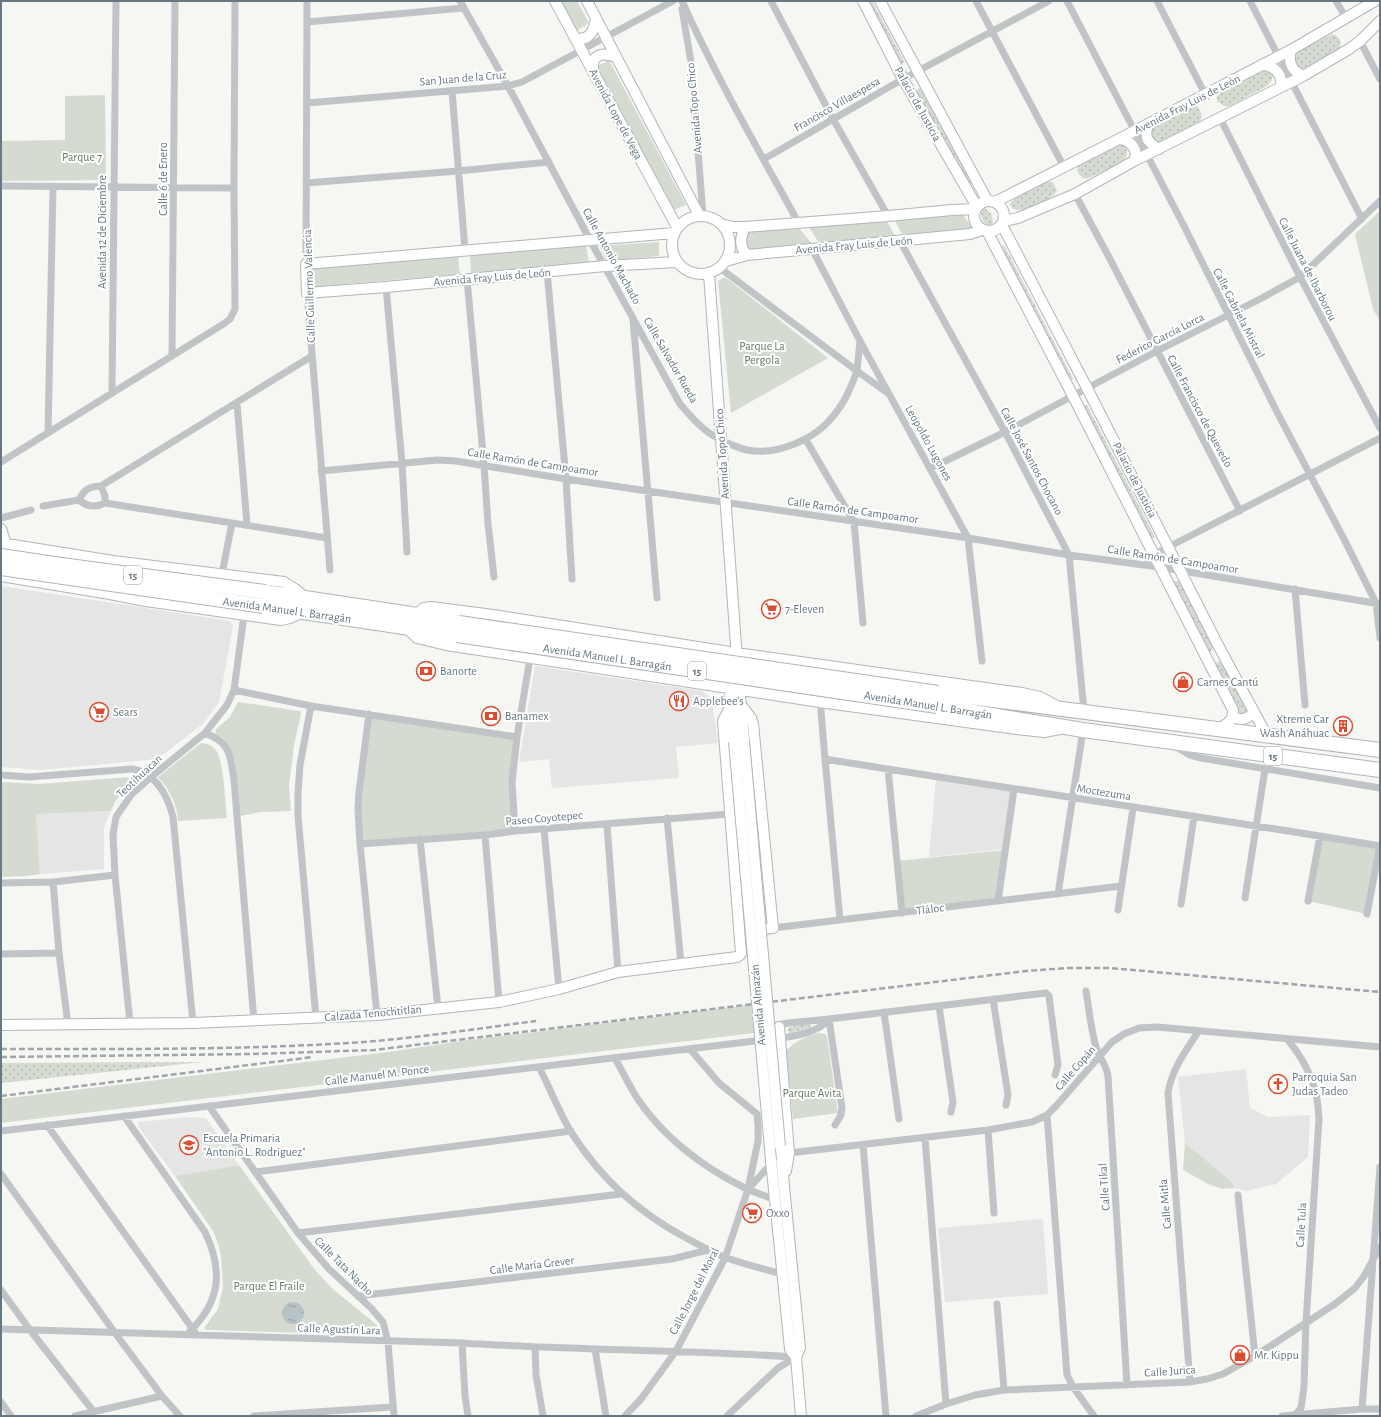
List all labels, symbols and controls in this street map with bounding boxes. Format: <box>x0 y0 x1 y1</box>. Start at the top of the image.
street label: Avenida Topo Chico <box>684 62 704 154</box>
street label: Palacio de Justicia <box>893 65 944 144</box>
street label: Avenida Lope de Vega <box>587 67 645 162</box>
street label: San Juan de la Cruz <box>419 68 507 88</box>
street label: Avenida Fray Luis de León <box>1132 72 1243 137</box>
street label: Francisco Villaespesa <box>792 74 883 134</box>
street label: Calle 6 de Enero <box>157 142 169 216</box>
park label: Parque 7 <box>62 151 102 163</box>
street label: Avenida 12 de Diciembre <box>96 175 108 289</box>
street label: Calle Antonio Machado <box>581 206 643 306</box>
street label: Calle Juana de Ibarborou <box>1277 215 1339 323</box>
street label: Calle Guillermo Valencia <box>301 229 317 343</box>
street label: Avenida Fray Luis de León <box>795 234 913 257</box>
street label: Avenida Fray Luis de León <box>433 266 551 289</box>
street label: Calle Gabriela Mistral <box>1211 266 1267 360</box>
street label: Federico García Lorca <box>1114 310 1206 365</box>
street label: Calle Salvador Rueda <box>641 315 701 405</box>
park label: Parque La Pergola <box>739 340 785 366</box>
street label: Calle Francisco de Quevedo <box>1164 353 1235 470</box>
street label: Leopoldo Lugones <box>903 403 955 483</box>
street label: Calle José Santos Chocano <box>999 405 1065 517</box>
street label: Avenida Topo Chico <box>713 408 731 500</box>
street label: Palacio de Justicia <box>1111 440 1159 520</box>
street label: Calle Ramón de Campoamor <box>467 446 599 478</box>
street label: Calle Ramón de Campoamor <box>787 495 919 525</box>
street label: Calle Ramón de Campoamor <box>1107 543 1239 575</box>
road number: 15 <box>124 566 142 584</box>
street label: Avenida Manuel L. Barragán <box>222 595 352 625</box>
supermarket icon: 7-Eleven <box>760 598 782 620</box>
place label: 7-Eleven <box>785 603 824 615</box>
street label: Avenida Manuel L. Barragán <box>542 642 672 673</box>
bank icon: Banorte <box>415 660 437 682</box>
road number: 15 <box>688 662 706 680</box>
place label: Banorte <box>440 665 477 677</box>
shop icon: Carnes Cantú <box>1172 671 1194 693</box>
place label: Carnes Cantú <box>1197 676 1259 688</box>
street label: Avenida Manuel L. Barragán <box>863 689 993 721</box>
restaurant icon: Applebee's <box>668 690 690 712</box>
place label: Applebee's <box>693 695 744 707</box>
supermarket icon: Sears <box>88 701 110 723</box>
bank icon: Banamex <box>480 705 502 727</box>
place label: Sears <box>113 706 138 718</box>
place label: Banamex <box>505 710 549 722</box>
place label: Xtreme Car Wash Anáhuac <box>1260 713 1329 739</box>
building icon: Xtreme Car Wash Anáhuac <box>1332 715 1354 737</box>
road number: 15 <box>1264 747 1282 765</box>
street label: Teotihuacan <box>114 752 164 800</box>
street label: Moctezuma <box>1076 782 1133 802</box>
street label: Paseo Coyotepec <box>505 809 584 828</box>
street label: Tláloc <box>915 901 945 917</box>
street label: Avenida Almazán <box>748 964 768 1046</box>
street label: Calzada Tenochtitlan <box>324 1003 422 1023</box>
street label: Calle Copán <box>1052 1043 1098 1093</box>
street label: Calle Manuel M. Ponce <box>324 1063 430 1087</box>
place label: Parroquia San Judas Tadeo <box>1292 1071 1357 1097</box>
church icon: Parroquia San Judas Tadeo <box>1267 1073 1289 1095</box>
park label: Parque Avita <box>782 1087 842 1099</box>
place label: Escuela Primaria "Antonio L. Rodriguez" <box>203 1132 306 1158</box>
school or university icon: Escuela Primaria "Antonio L. Rodriguez" <box>178 1134 200 1156</box>
street label: Calle Tikal <box>1096 1163 1112 1211</box>
street label: Calle Mitla <box>1157 1178 1173 1229</box>
supermarket icon: Oxxo <box>741 1202 763 1224</box>
street label: Calle Tula <box>1294 1202 1308 1248</box>
place label: Oxxo <box>766 1207 790 1219</box>
street label: Calle Tata Nacho <box>312 1234 376 1298</box>
street label: Calle Jorge del Moral <box>667 1246 721 1336</box>
street label: Calle María Grever <box>489 1254 575 1276</box>
park label: Parque El Fraile <box>233 1280 305 1292</box>
street label: Calle Agustín Lara <box>297 1322 381 1336</box>
shop icon: Mr. Kippu <box>1229 1344 1251 1366</box>
place label: Mr. Kippu <box>1254 1349 1299 1361</box>
street label: Calle Jurica <box>1144 1363 1197 1379</box>

